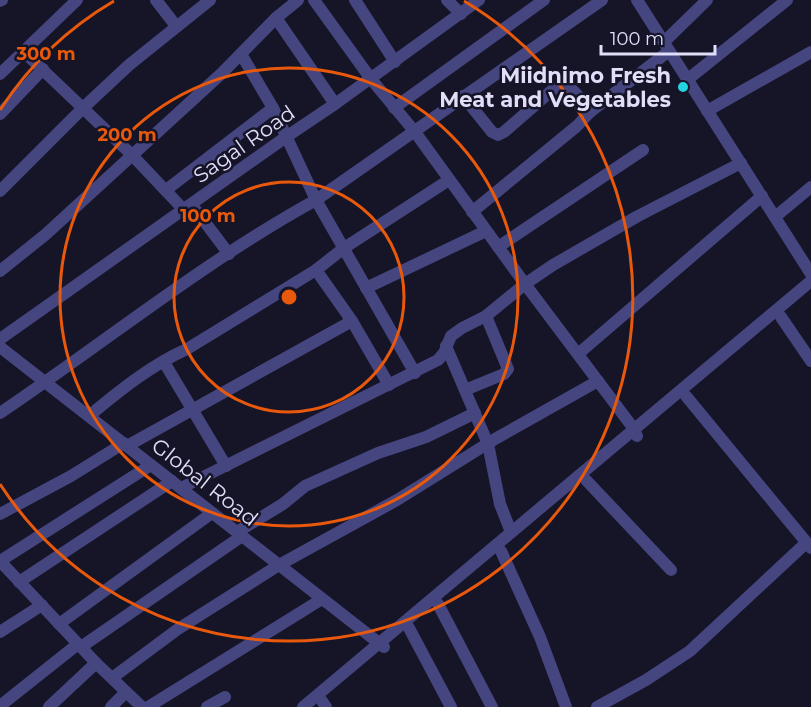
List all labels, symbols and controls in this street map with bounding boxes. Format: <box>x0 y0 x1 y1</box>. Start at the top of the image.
scale bar <box>601 18 715 56</box>
text: 100 m <box>610 28 664 50</box>
text: 300 m <box>15 43 76 65</box>
place label: Miidnimo Fresh Meat and Vegetables <box>439 63 671 112</box>
marker: Miidnimo Fresh Meat and Vegetables <box>676 80 690 94</box>
street label: Sagal Road <box>188 100 300 188</box>
text: 200 m <box>97 124 157 146</box>
text: 100 m <box>180 205 236 227</box>
centre of rings <box>279 287 299 307</box>
street label: Global Road <box>147 433 263 531</box>

